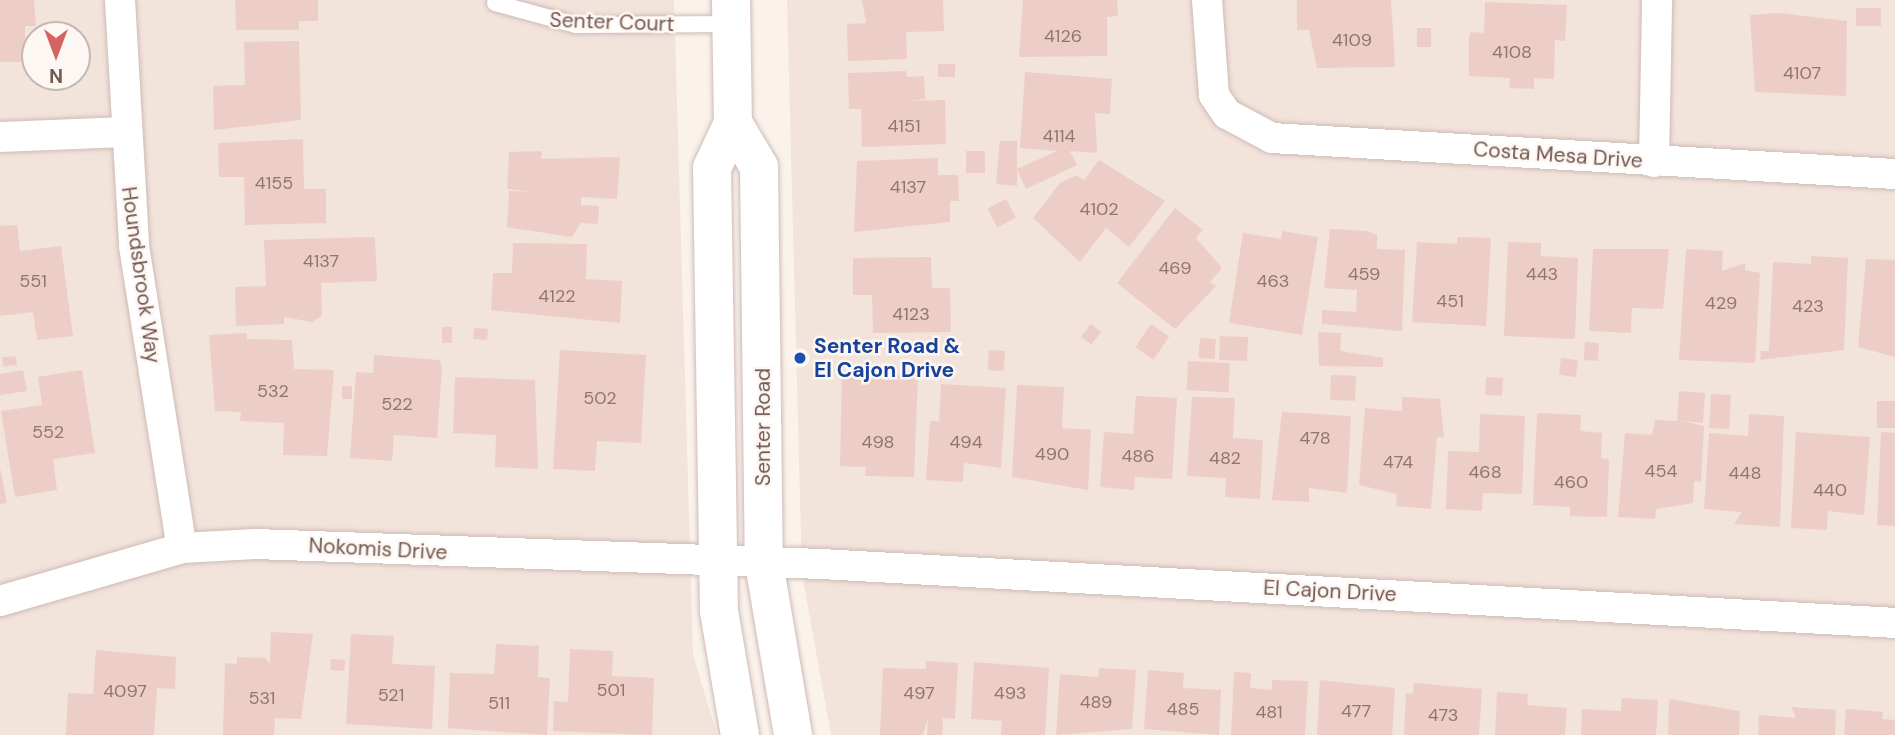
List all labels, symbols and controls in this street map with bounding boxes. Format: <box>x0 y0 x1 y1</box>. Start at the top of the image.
street label: Senter Court <box>549 7 675 37</box>
north arrow <box>21 21 91 91</box>
house number: 4126 <box>1044 25 1082 47</box>
house number: 4109 <box>1332 29 1372 51</box>
house number: 4108 <box>1492 41 1532 63</box>
house number: 4107 <box>1783 62 1821 84</box>
text: N <box>49 63 63 88</box>
house number: 4151 <box>887 115 921 137</box>
house number: 4114 <box>1042 125 1076 147</box>
street label: Costa Mesa Drive <box>1472 137 1644 173</box>
house number: 4155 <box>255 172 293 194</box>
house number: 4137 <box>890 176 926 198</box>
street label: Houndsbrook Way <box>116 185 166 365</box>
house number: 4102 <box>1079 198 1119 220</box>
house number: 4137 <box>303 250 339 272</box>
house number: 469 <box>1158 257 1192 279</box>
house number: 459 <box>1348 263 1380 285</box>
house number: 443 <box>1526 263 1558 285</box>
house number: 551 <box>19 270 47 292</box>
house number: 463 <box>1257 270 1289 292</box>
house number: 4122 <box>538 285 576 307</box>
house number: 451 <box>1436 290 1464 312</box>
house number: 429 <box>1705 292 1737 314</box>
house number: 423 <box>1792 295 1824 317</box>
house number: 4123 <box>892 303 930 325</box>
place label: Senter Road & El Cajon Drive <box>814 333 960 383</box>
marker: Senter Road & El Cajon Drive <box>792 350 808 366</box>
street label: Senter Road <box>750 368 776 486</box>
house number: 532 <box>257 380 289 402</box>
house number: 502 <box>583 387 617 409</box>
house number: 522 <box>381 393 413 415</box>
house number: 552 <box>32 421 64 443</box>
house number: 478 <box>1299 427 1331 449</box>
house number: 498 <box>862 431 894 453</box>
house number: 494 <box>949 431 983 453</box>
house number: 490 <box>1035 443 1069 465</box>
house number: 486 <box>1121 445 1155 467</box>
house number: 482 <box>1209 447 1241 469</box>
house number: 474 <box>1383 451 1413 473</box>
house number: 454 <box>1645 460 1677 482</box>
house number: 468 <box>1468 461 1502 483</box>
house number: 448 <box>1729 462 1761 484</box>
house number: 460 <box>1554 471 1588 493</box>
house number: 440 <box>1813 479 1847 501</box>
street label: Nokomis Drive <box>308 533 448 565</box>
street label: El Cajon Drive <box>1263 575 1397 607</box>
house number: 501 <box>597 679 625 701</box>
house number: 4097 <box>103 680 147 702</box>
house number: 497 <box>903 682 935 704</box>
house number: 493 <box>994 682 1026 704</box>
house number: 521 <box>378 684 404 706</box>
house number: 531 <box>249 687 275 709</box>
house number: 489 <box>1080 691 1112 713</box>
house number: 511 <box>488 692 510 714</box>
house number: 485 <box>1167 698 1199 720</box>
house number: 477 <box>1341 700 1371 722</box>
house number: 481 <box>1255 701 1283 723</box>
house number: 473 <box>1428 704 1458 726</box>

